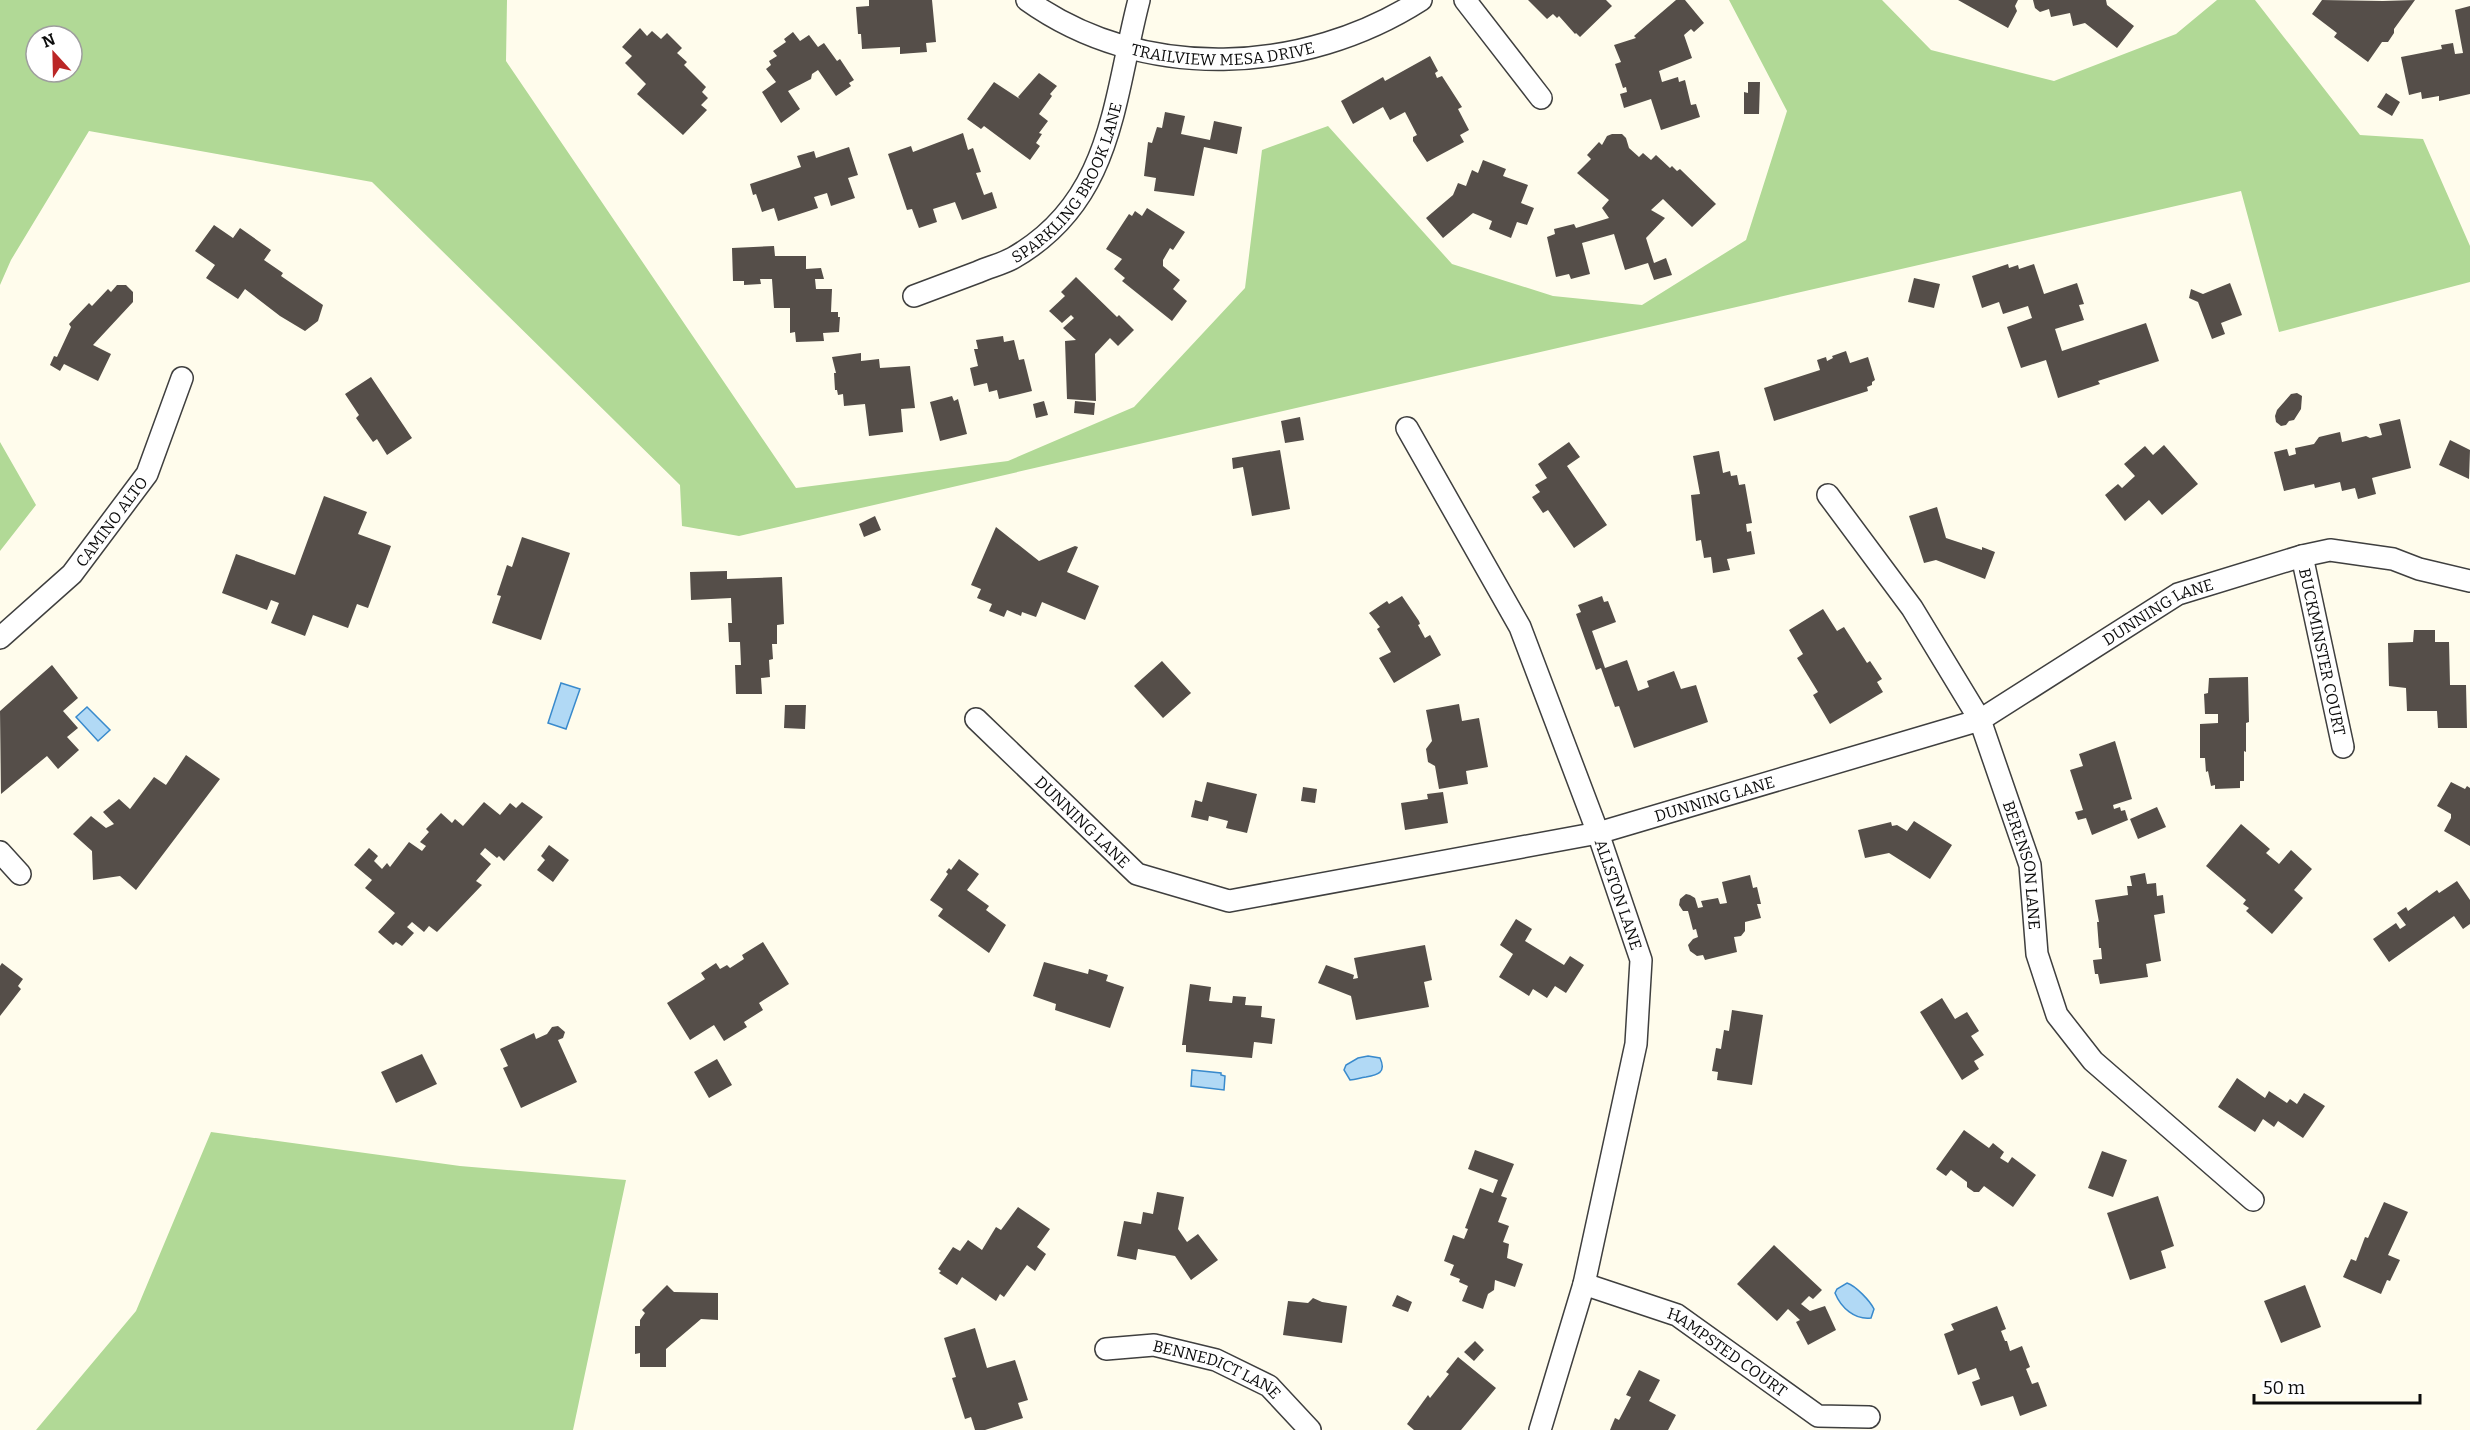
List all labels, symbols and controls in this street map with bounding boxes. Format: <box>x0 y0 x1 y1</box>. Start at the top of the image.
north arrow <box>24 24 84 84</box>
text: N <box>39 29 58 52</box>
street label: TRAILVIEW MESA DRIVE <box>1129 38 1316 69</box>
street label: SPARKLING BROOK LANE <box>1008 100 1125 266</box>
street label: CAMINO ALTO <box>71 473 151 570</box>
street label: BUCKMINSTER COURT <box>2295 566 2350 737</box>
street label: DUNNING LANE <box>2099 574 2216 649</box>
street label: DUNNING LANE <box>1031 772 1134 872</box>
street label: DUNNING LANE <box>1652 772 1777 825</box>
street label: BERENSON LANE <box>1999 798 2045 930</box>
street label: ALLSTON LANE <box>1591 837 1646 952</box>
street label: HAMPSTED COURT <box>1665 1303 1791 1400</box>
street label: BENNEDICT LANE <box>1151 1336 1285 1402</box>
scale bar <box>2254 1367 2420 1405</box>
text: 50 m <box>2263 1377 2305 1399</box>

